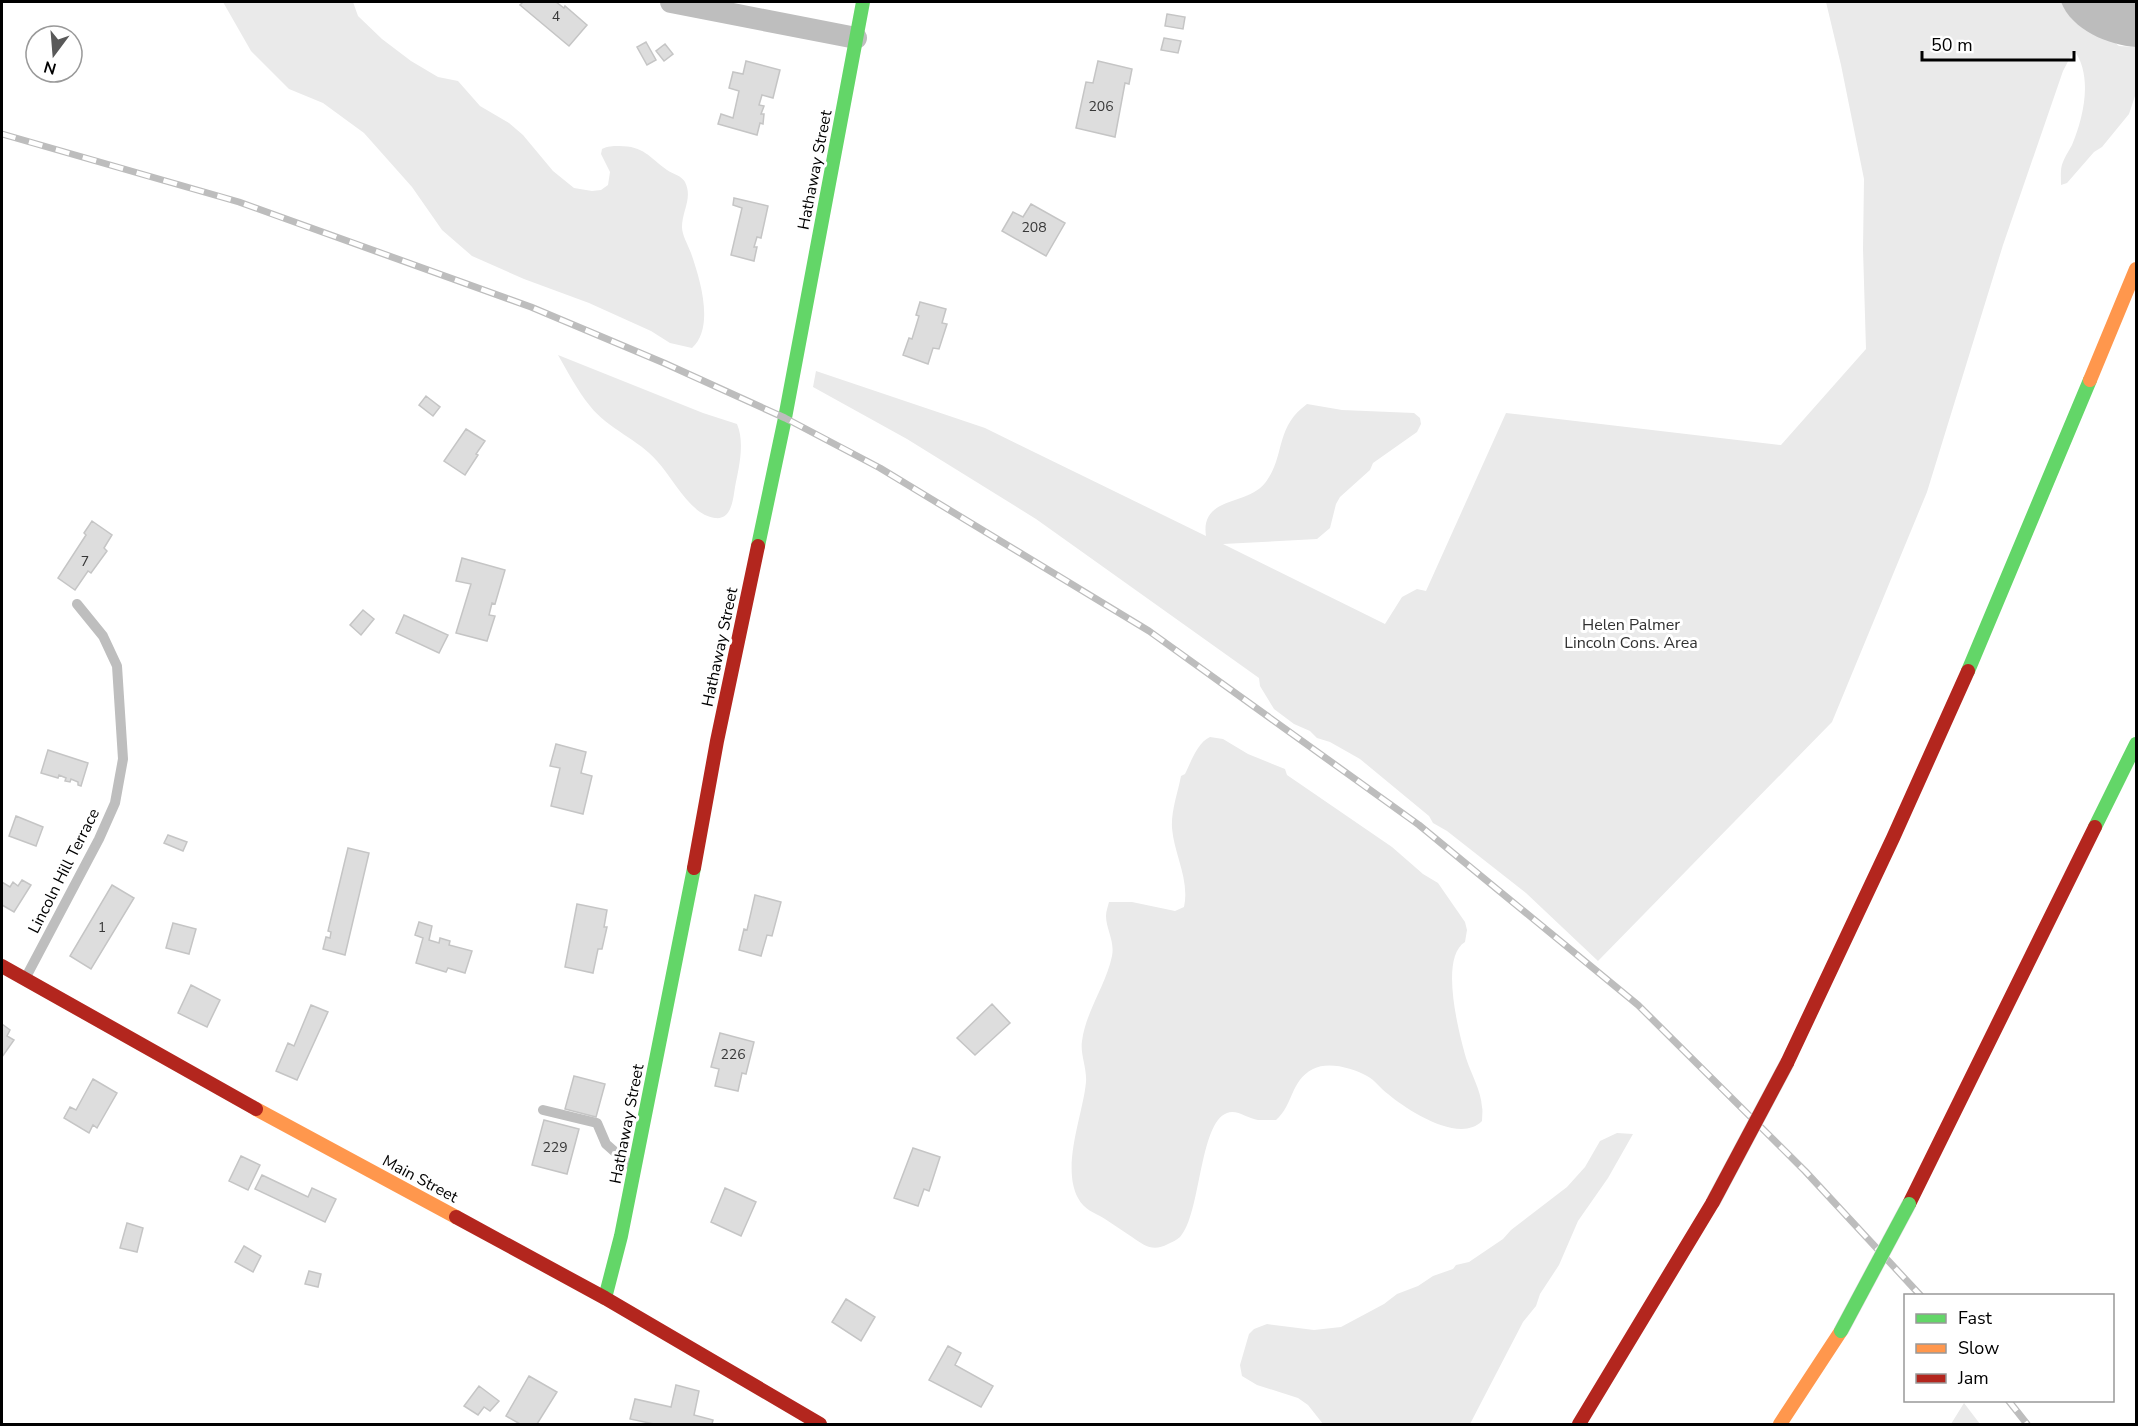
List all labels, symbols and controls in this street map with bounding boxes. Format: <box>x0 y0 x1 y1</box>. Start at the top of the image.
house number: 4 <box>552 7 560 26</box>
north arrow <box>24 24 84 84</box>
scale bar <box>1922 24 2074 62</box>
text: 50 m <box>1931 33 1973 57</box>
text: N <box>41 55 59 80</box>
house number: 206 <box>1088 97 1114 116</box>
street label: Hathaway Street <box>793 108 837 232</box>
house number: 208 <box>1021 218 1047 237</box>
house number: 7 <box>81 552 89 571</box>
street label: Hathaway Street <box>697 585 743 709</box>
park label: Helen Palmer Lincoln Cons. Area <box>1564 614 1698 654</box>
street label: Lincoln Hill Terrace <box>23 805 105 937</box>
house number: 1 <box>98 918 106 937</box>
house number: 226 <box>720 1045 746 1064</box>
street label: Hathaway Street <box>605 1062 649 1186</box>
house number: 229 <box>542 1138 568 1157</box>
street label: Main Street <box>378 1150 462 1208</box>
legend <box>1904 1294 2114 1402</box>
text: Fast <box>1958 1306 1993 1330</box>
text: Slow <box>1958 1336 1999 1360</box>
text: Jam <box>1957 1366 1989 1390</box>

